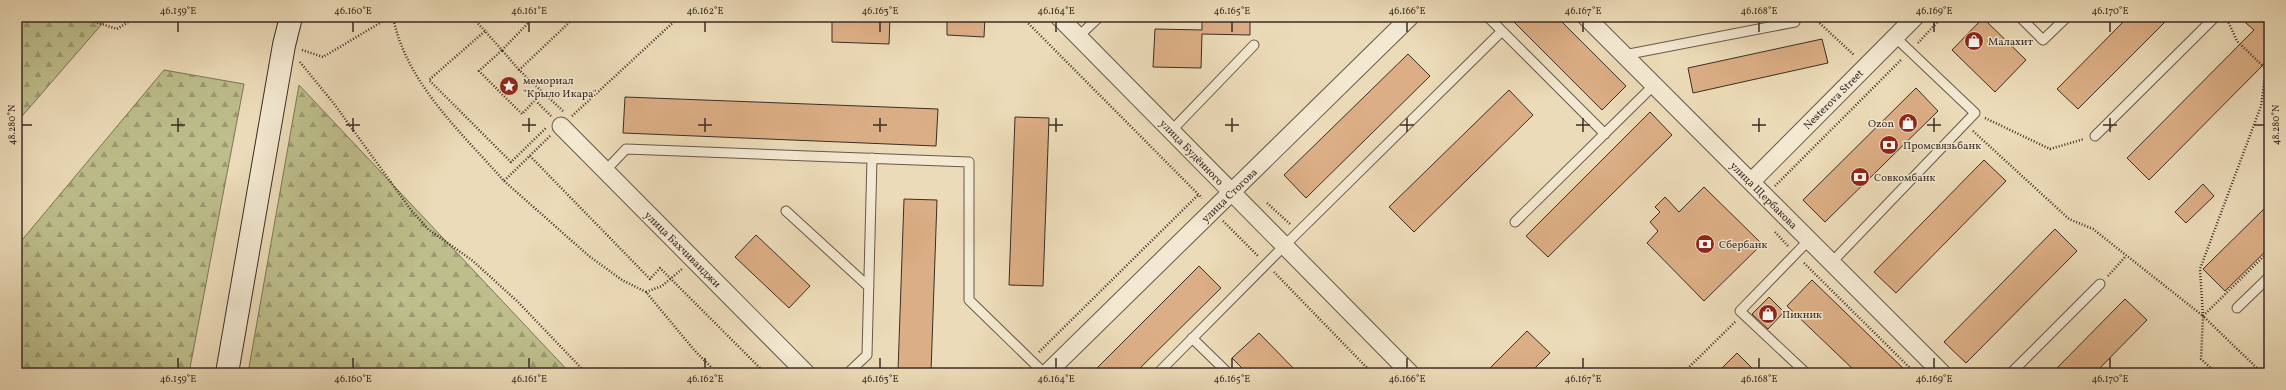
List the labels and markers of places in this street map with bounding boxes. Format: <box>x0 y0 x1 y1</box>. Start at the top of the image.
shop icon: Малахит <box>1963 30 1985 52</box>
place label: Малахит <box>1988 35 2033 50</box>
place label: мемориал "Крыло Икара" <box>523 74 597 102</box>
place icon: мемориал "Крыло Икара" <box>498 75 520 97</box>
shop icon: Ozon <box>1897 112 1919 134</box>
place label: Ozon <box>1868 117 1894 132</box>
bank icon: Промсвязьбанк <box>1878 134 1900 156</box>
place label: Промсвязьбанк <box>1903 139 1981 154</box>
bank icon: Совкомбанк <box>1849 166 1871 188</box>
place label: Совкомбанк <box>1874 171 1936 186</box>
bank icon: Сбербанк <box>1694 233 1716 255</box>
place label: Сбербанк <box>1719 238 1768 253</box>
shop icon: Пикник <box>1757 303 1779 325</box>
place label: Пикник <box>1782 308 1822 323</box>

